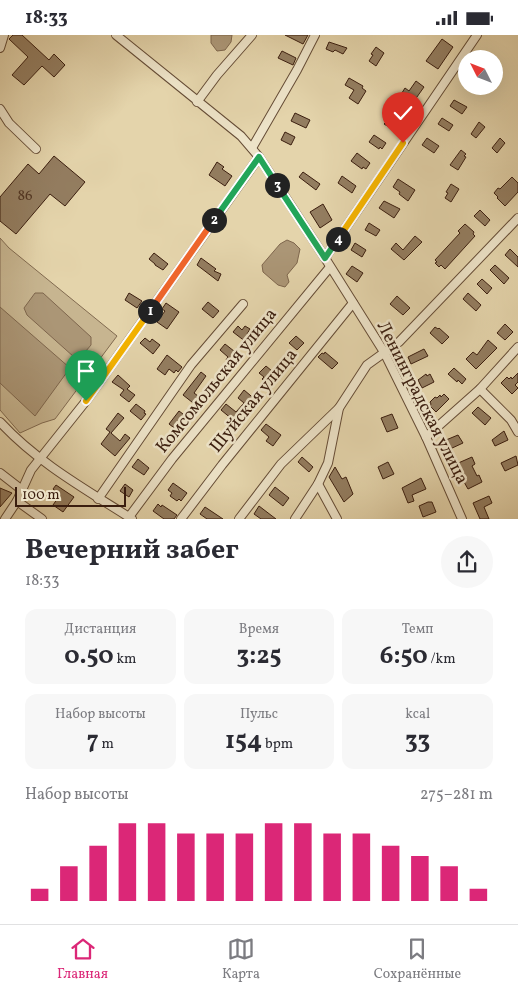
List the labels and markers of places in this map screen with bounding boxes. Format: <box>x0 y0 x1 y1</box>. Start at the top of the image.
pin <box>382 92 424 143</box>
pin: 3 <box>264 173 290 197</box>
pin: 2 <box>202 207 226 233</box>
pin: 4 <box>326 227 350 251</box>
pin: 1 <box>138 299 162 323</box>
pin <box>65 350 107 401</box>

